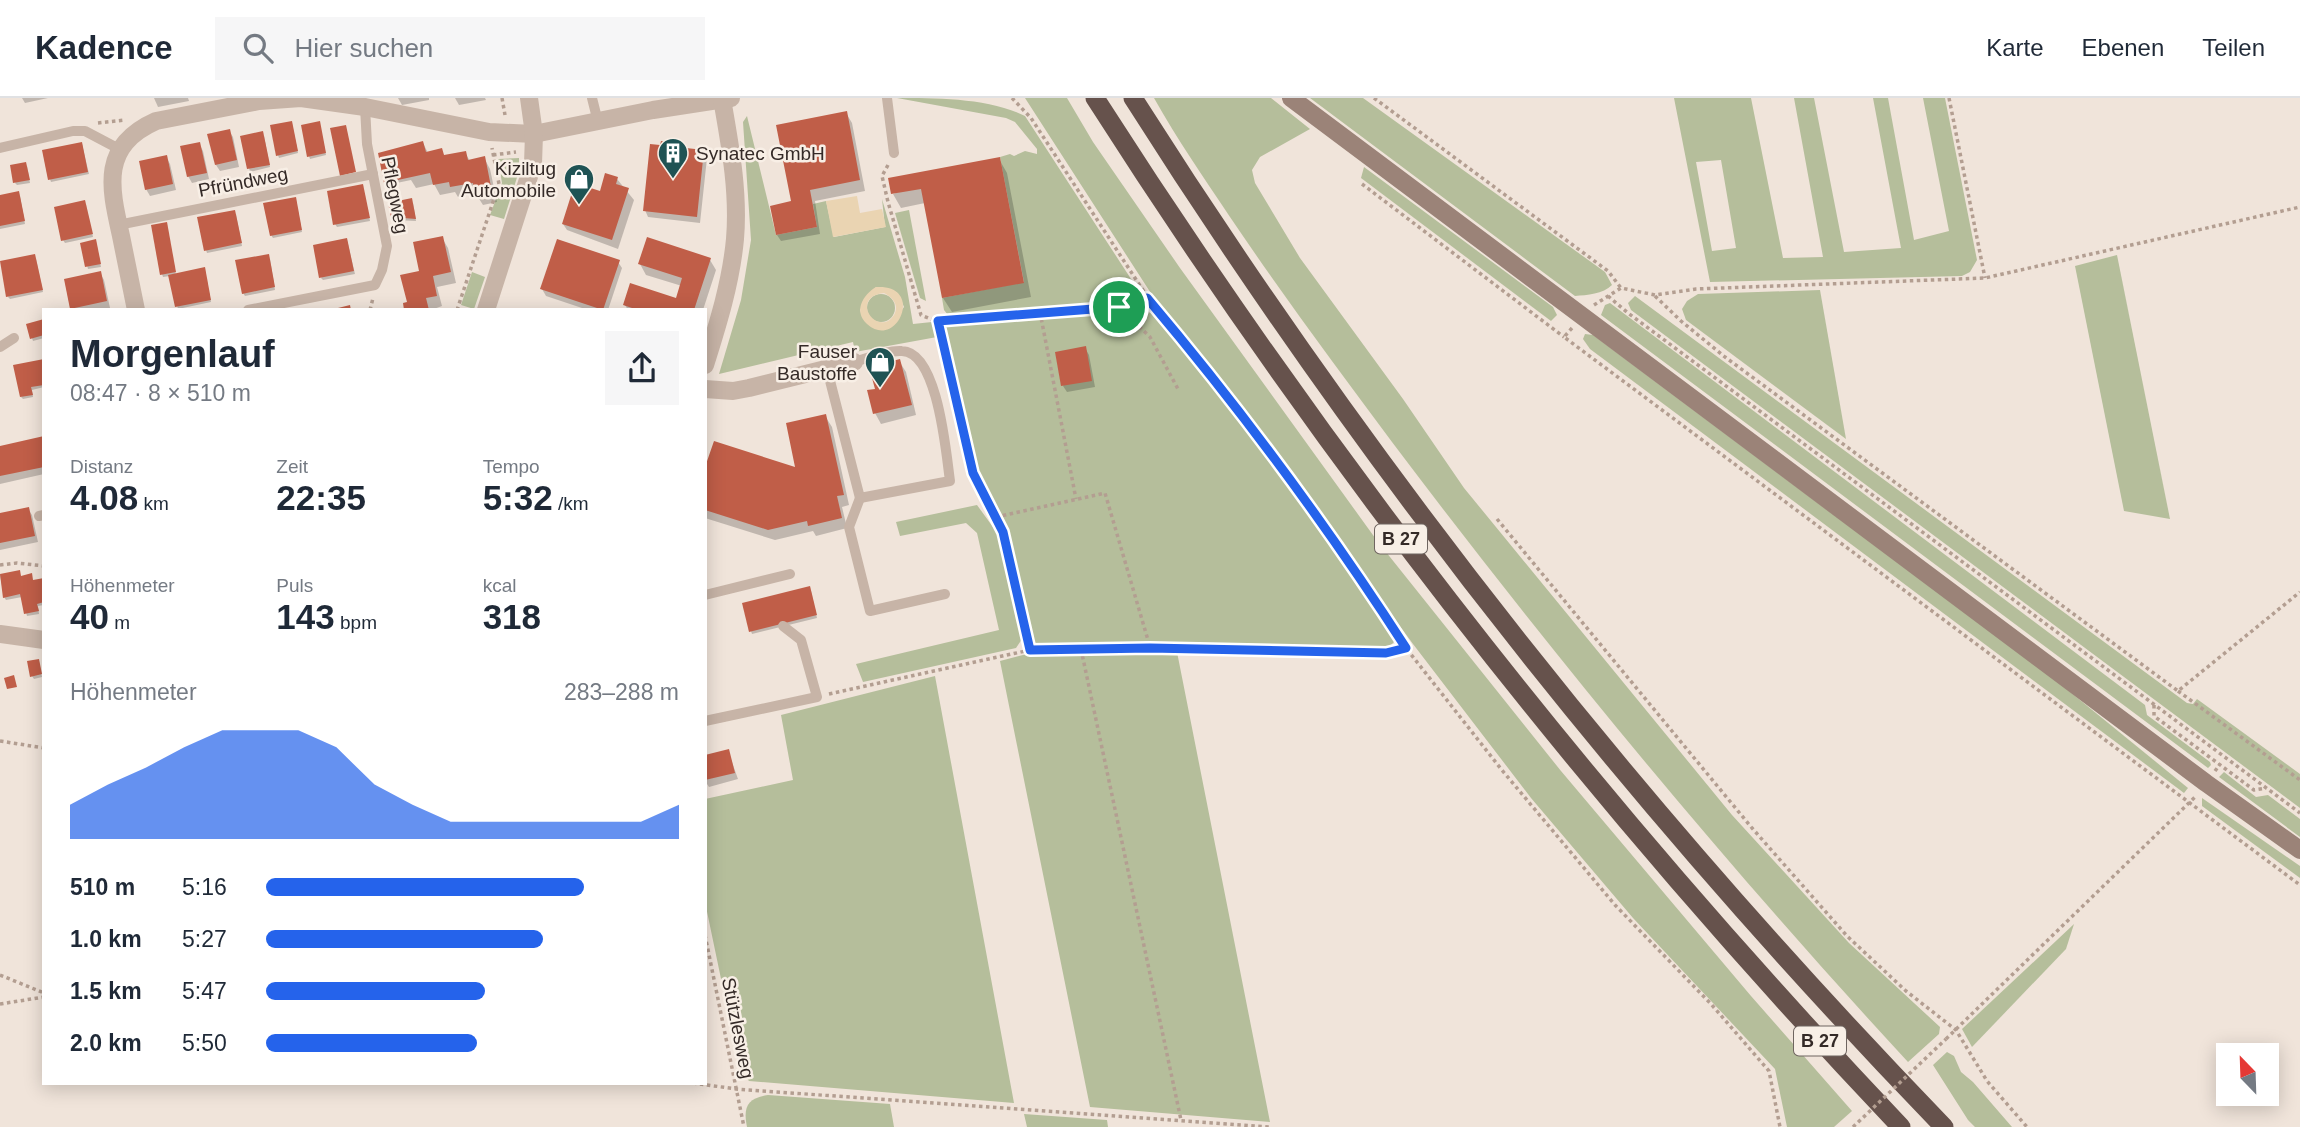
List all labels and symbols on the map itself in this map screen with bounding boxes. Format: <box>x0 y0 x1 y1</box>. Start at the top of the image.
building icon: Synatec GmbH <box>656 136 690 180</box>
place label: Synatec GmbH <box>696 143 825 164</box>
street label: Pflegweg <box>377 155 413 235</box>
place label: Kiziltug Automobile <box>461 158 556 201</box>
shop icon: Kiziltug Automobile <box>562 162 596 206</box>
street label: Pfründweg <box>196 163 290 201</box>
pin <box>1089 277 1149 337</box>
place label: Fauser Baustoffe <box>777 341 858 384</box>
shop icon: Fauser Baustoffe <box>863 345 897 389</box>
road number: B 27 <box>1375 524 1427 554</box>
street label: Stützlesweg <box>718 976 758 1080</box>
road number: B 27 <box>1794 1026 1846 1056</box>
north arrow <box>2216 1043 2278 1106</box>

